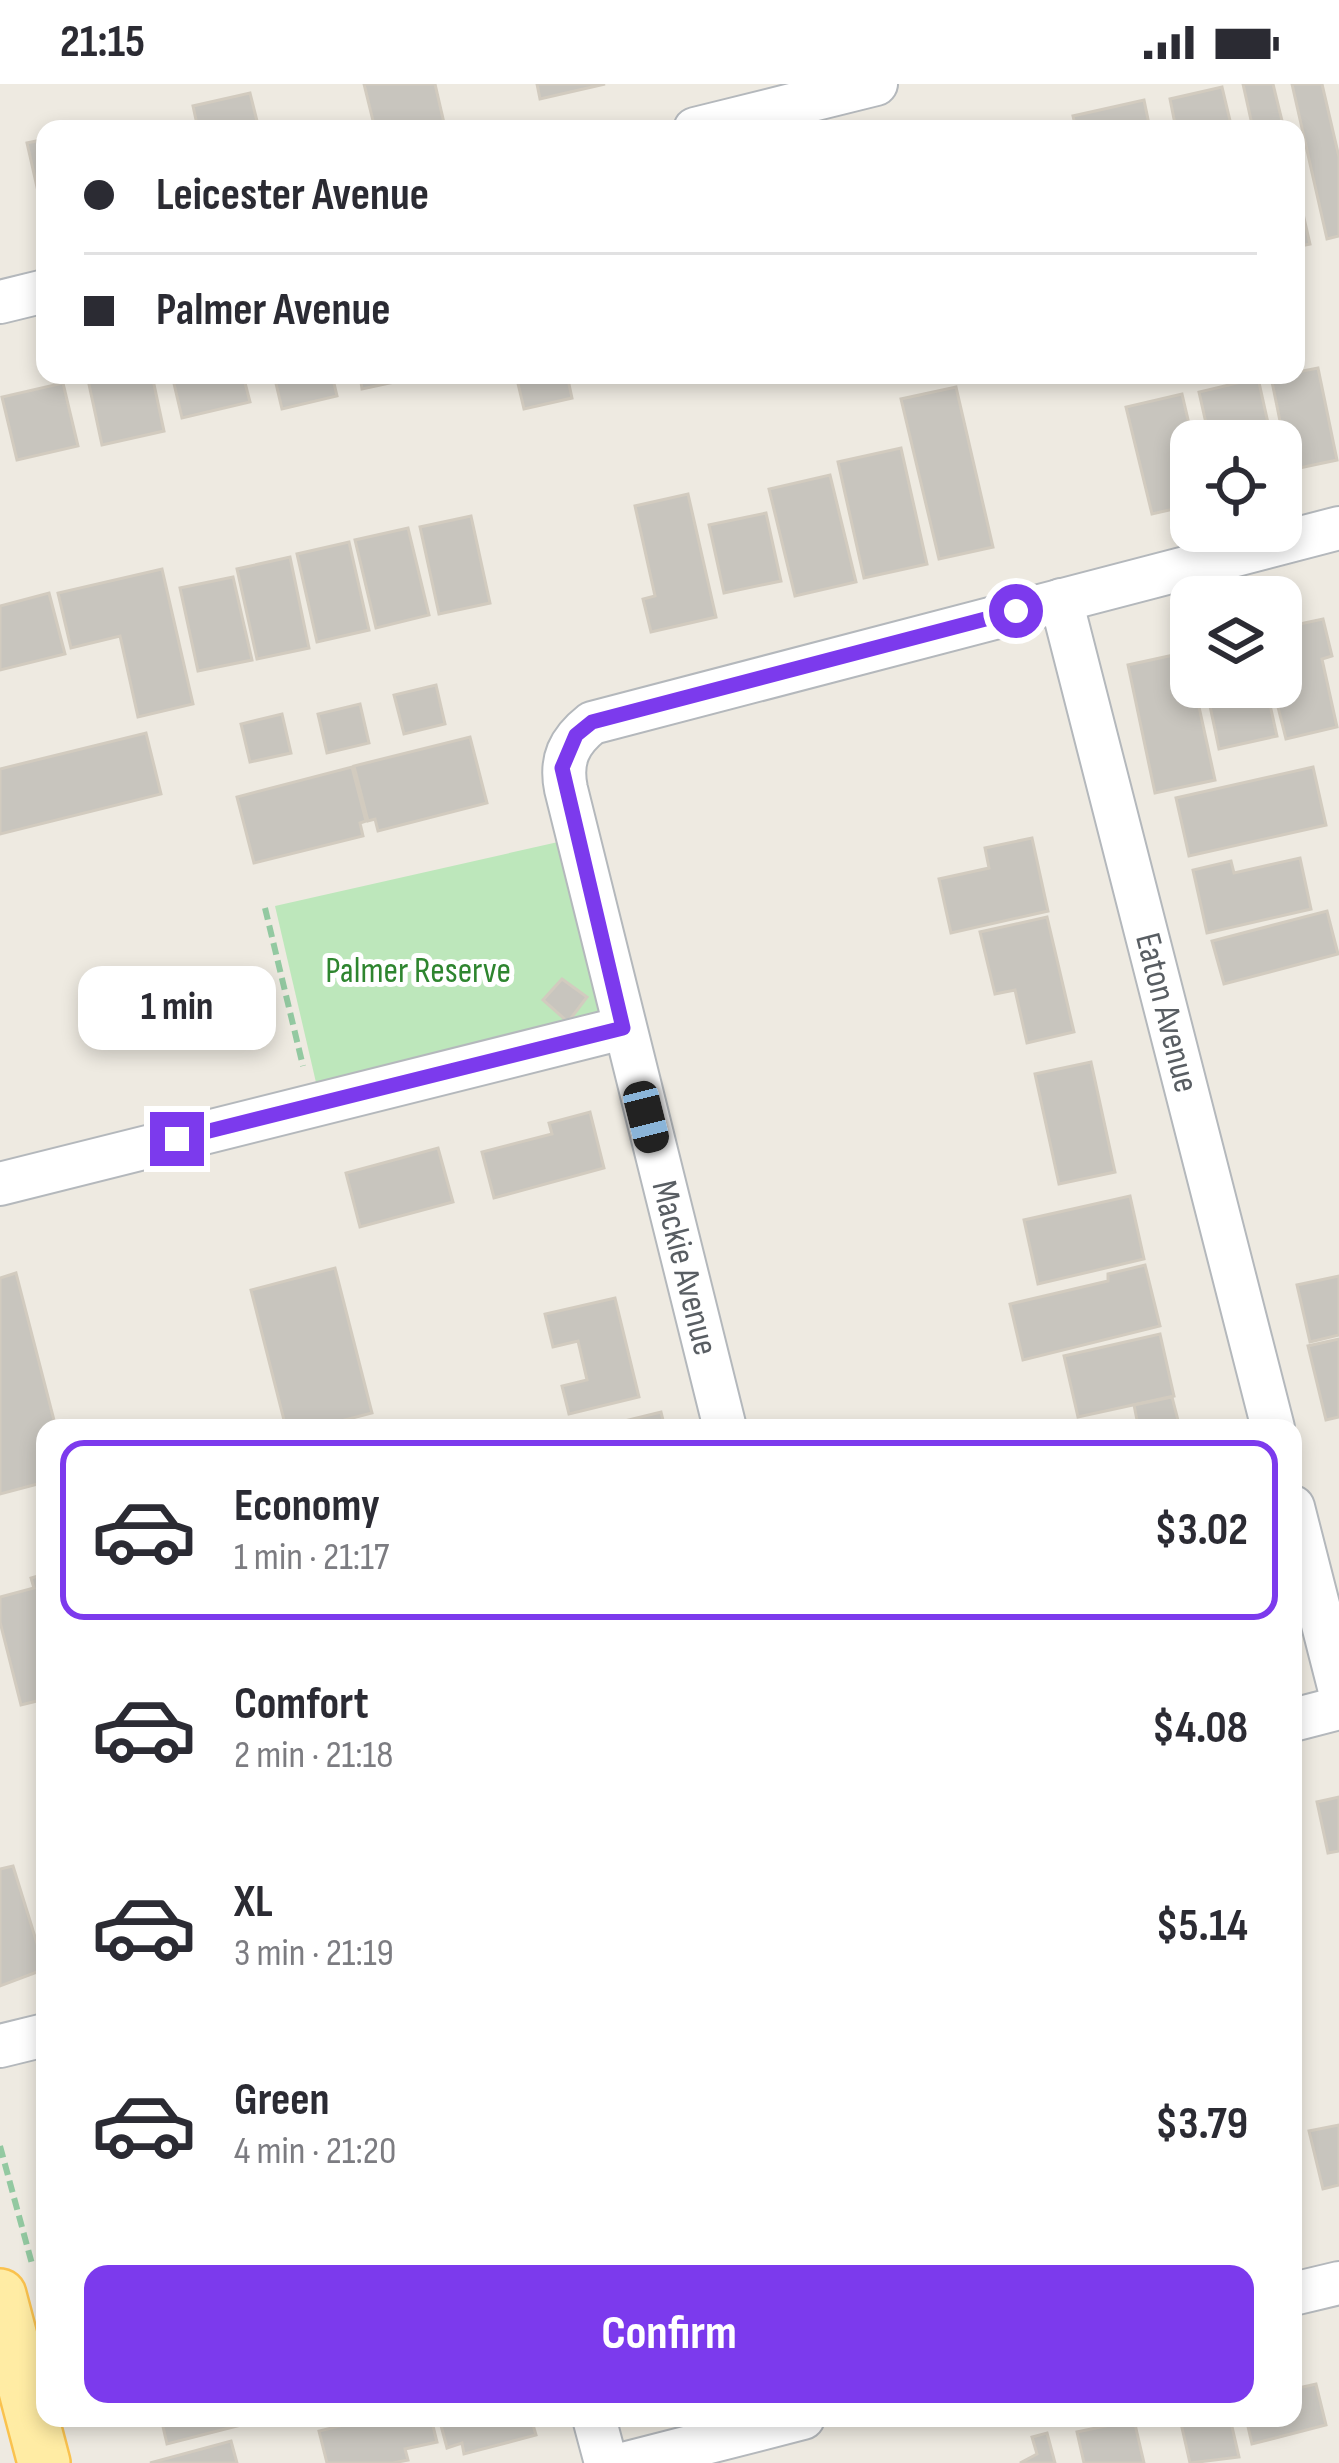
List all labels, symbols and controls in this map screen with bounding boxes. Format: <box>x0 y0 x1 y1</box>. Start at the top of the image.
text: 21:15 <box>60 15 145 70</box>
text: Leicester Avenue <box>156 168 429 223</box>
text: Palmer Avenue <box>156 283 390 338</box>
map controls <box>1170 420 1302 708</box>
button: locate <box>1170 420 1302 552</box>
button: layers <box>1170 576 1302 708</box>
route start <box>989 584 1043 638</box>
street label: Eaton Avenue <box>1126 928 1208 1097</box>
park label: Palmer Reserve <box>325 950 511 993</box>
callout: 1 min <box>78 965 276 1049</box>
text: 1 min <box>141 984 213 1031</box>
car <box>620 1078 672 1156</box>
route end <box>150 1112 204 1166</box>
street label: Mackie Avenue <box>642 1176 726 1360</box>
icon: car <box>90 1476 198 1584</box>
text: Economy <box>234 1479 380 1534</box>
text: $3.02 <box>1154 1503 1248 1558</box>
text: 1 min · 21:17 <box>234 1534 389 1581</box>
icon: car <box>90 1674 198 1782</box>
text: Comfort <box>234 1677 369 1732</box>
text: $4.08 <box>1152 1701 1248 1756</box>
text: 2 min · 21:18 <box>234 1732 393 1779</box>
icon: car <box>90 1872 198 1980</box>
text: XL <box>234 1875 273 1930</box>
text: $5.14 <box>1156 1899 1248 1954</box>
text: 3 min · 21:19 <box>234 1930 394 1977</box>
icon: car <box>90 2070 198 2178</box>
text: Green <box>234 2073 330 2128</box>
text: $3.79 <box>1155 2097 1248 2152</box>
text: 4 min · 21:20 <box>234 2128 396 2175</box>
button: Confirm <box>84 2265 1254 2403</box>

